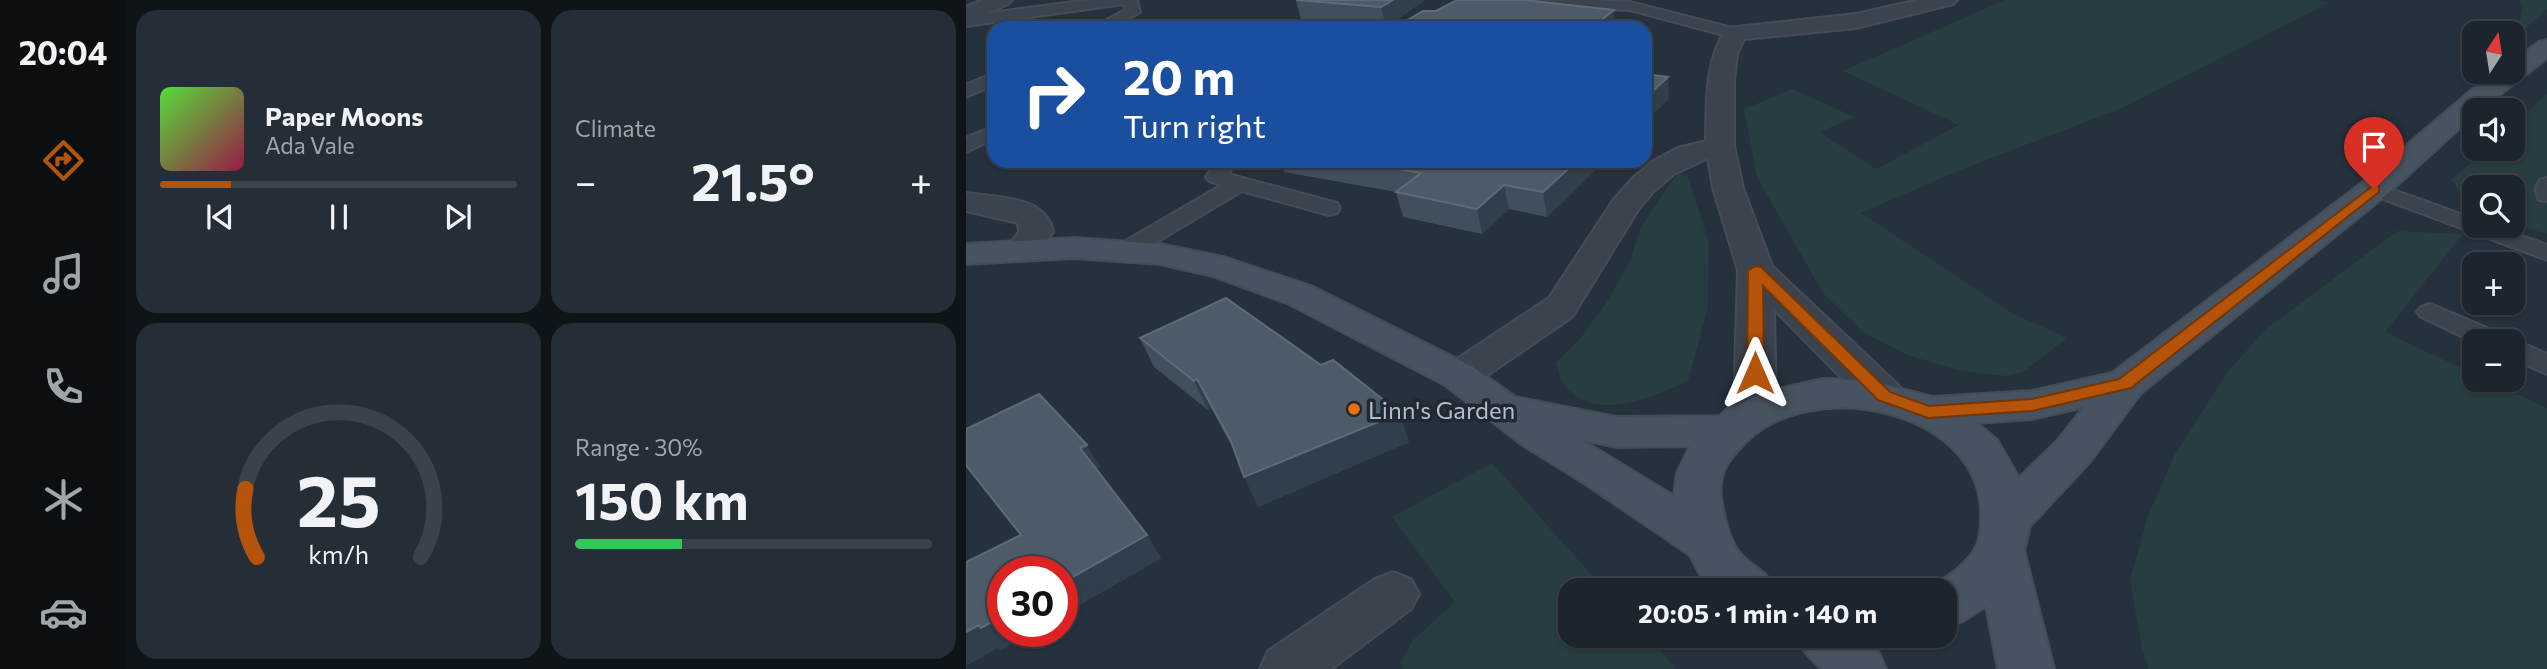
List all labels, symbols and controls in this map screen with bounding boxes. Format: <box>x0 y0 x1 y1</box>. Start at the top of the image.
north arrow <box>2462 21 2525 84</box>
map controls <box>2462 21 2525 392</box>
text: 20:04 <box>19 32 107 72</box>
text: 20 m <box>1123 45 1235 105</box>
icon: right <box>1008 49 1099 140</box>
button: sound <box>2462 98 2525 161</box>
text: Paper Moons <box>265 100 423 131</box>
text: Turn right <box>1123 105 1266 145</box>
text: Climate <box>575 114 656 142</box>
pin <box>2344 117 2404 189</box>
icon: arrive <box>2355 128 2393 166</box>
text: Ada Vale <box>265 131 355 159</box>
icon: directions <box>39 136 88 185</box>
text: 21.5° <box>691 148 815 212</box>
text: − <box>575 157 597 204</box>
text: + <box>910 157 932 204</box>
button: search <box>2462 175 2525 238</box>
icon: previous <box>201 198 239 236</box>
icon: pause <box>320 198 358 236</box>
icon: next <box>439 198 477 236</box>
icon: music <box>39 249 88 298</box>
button: + <box>2462 252 2525 315</box>
button: − <box>2462 329 2525 392</box>
position arrow <box>1718 336 1792 410</box>
icon: phone <box>39 362 88 411</box>
place label: Linn's Garden <box>1368 395 1515 424</box>
marker: Linn's Garden <box>1346 401 1362 417</box>
text: Range · 30% <box>575 433 703 461</box>
text: 25 <box>297 453 380 542</box>
text: 150 km <box>575 467 749 531</box>
icon: climate <box>39 475 88 524</box>
text: km/h <box>308 539 369 569</box>
speed limit sign: 30 <box>987 556 1078 647</box>
icon: car <box>39 588 88 637</box>
text: 20:05 · 1 min · 140 m <box>1638 597 1877 628</box>

